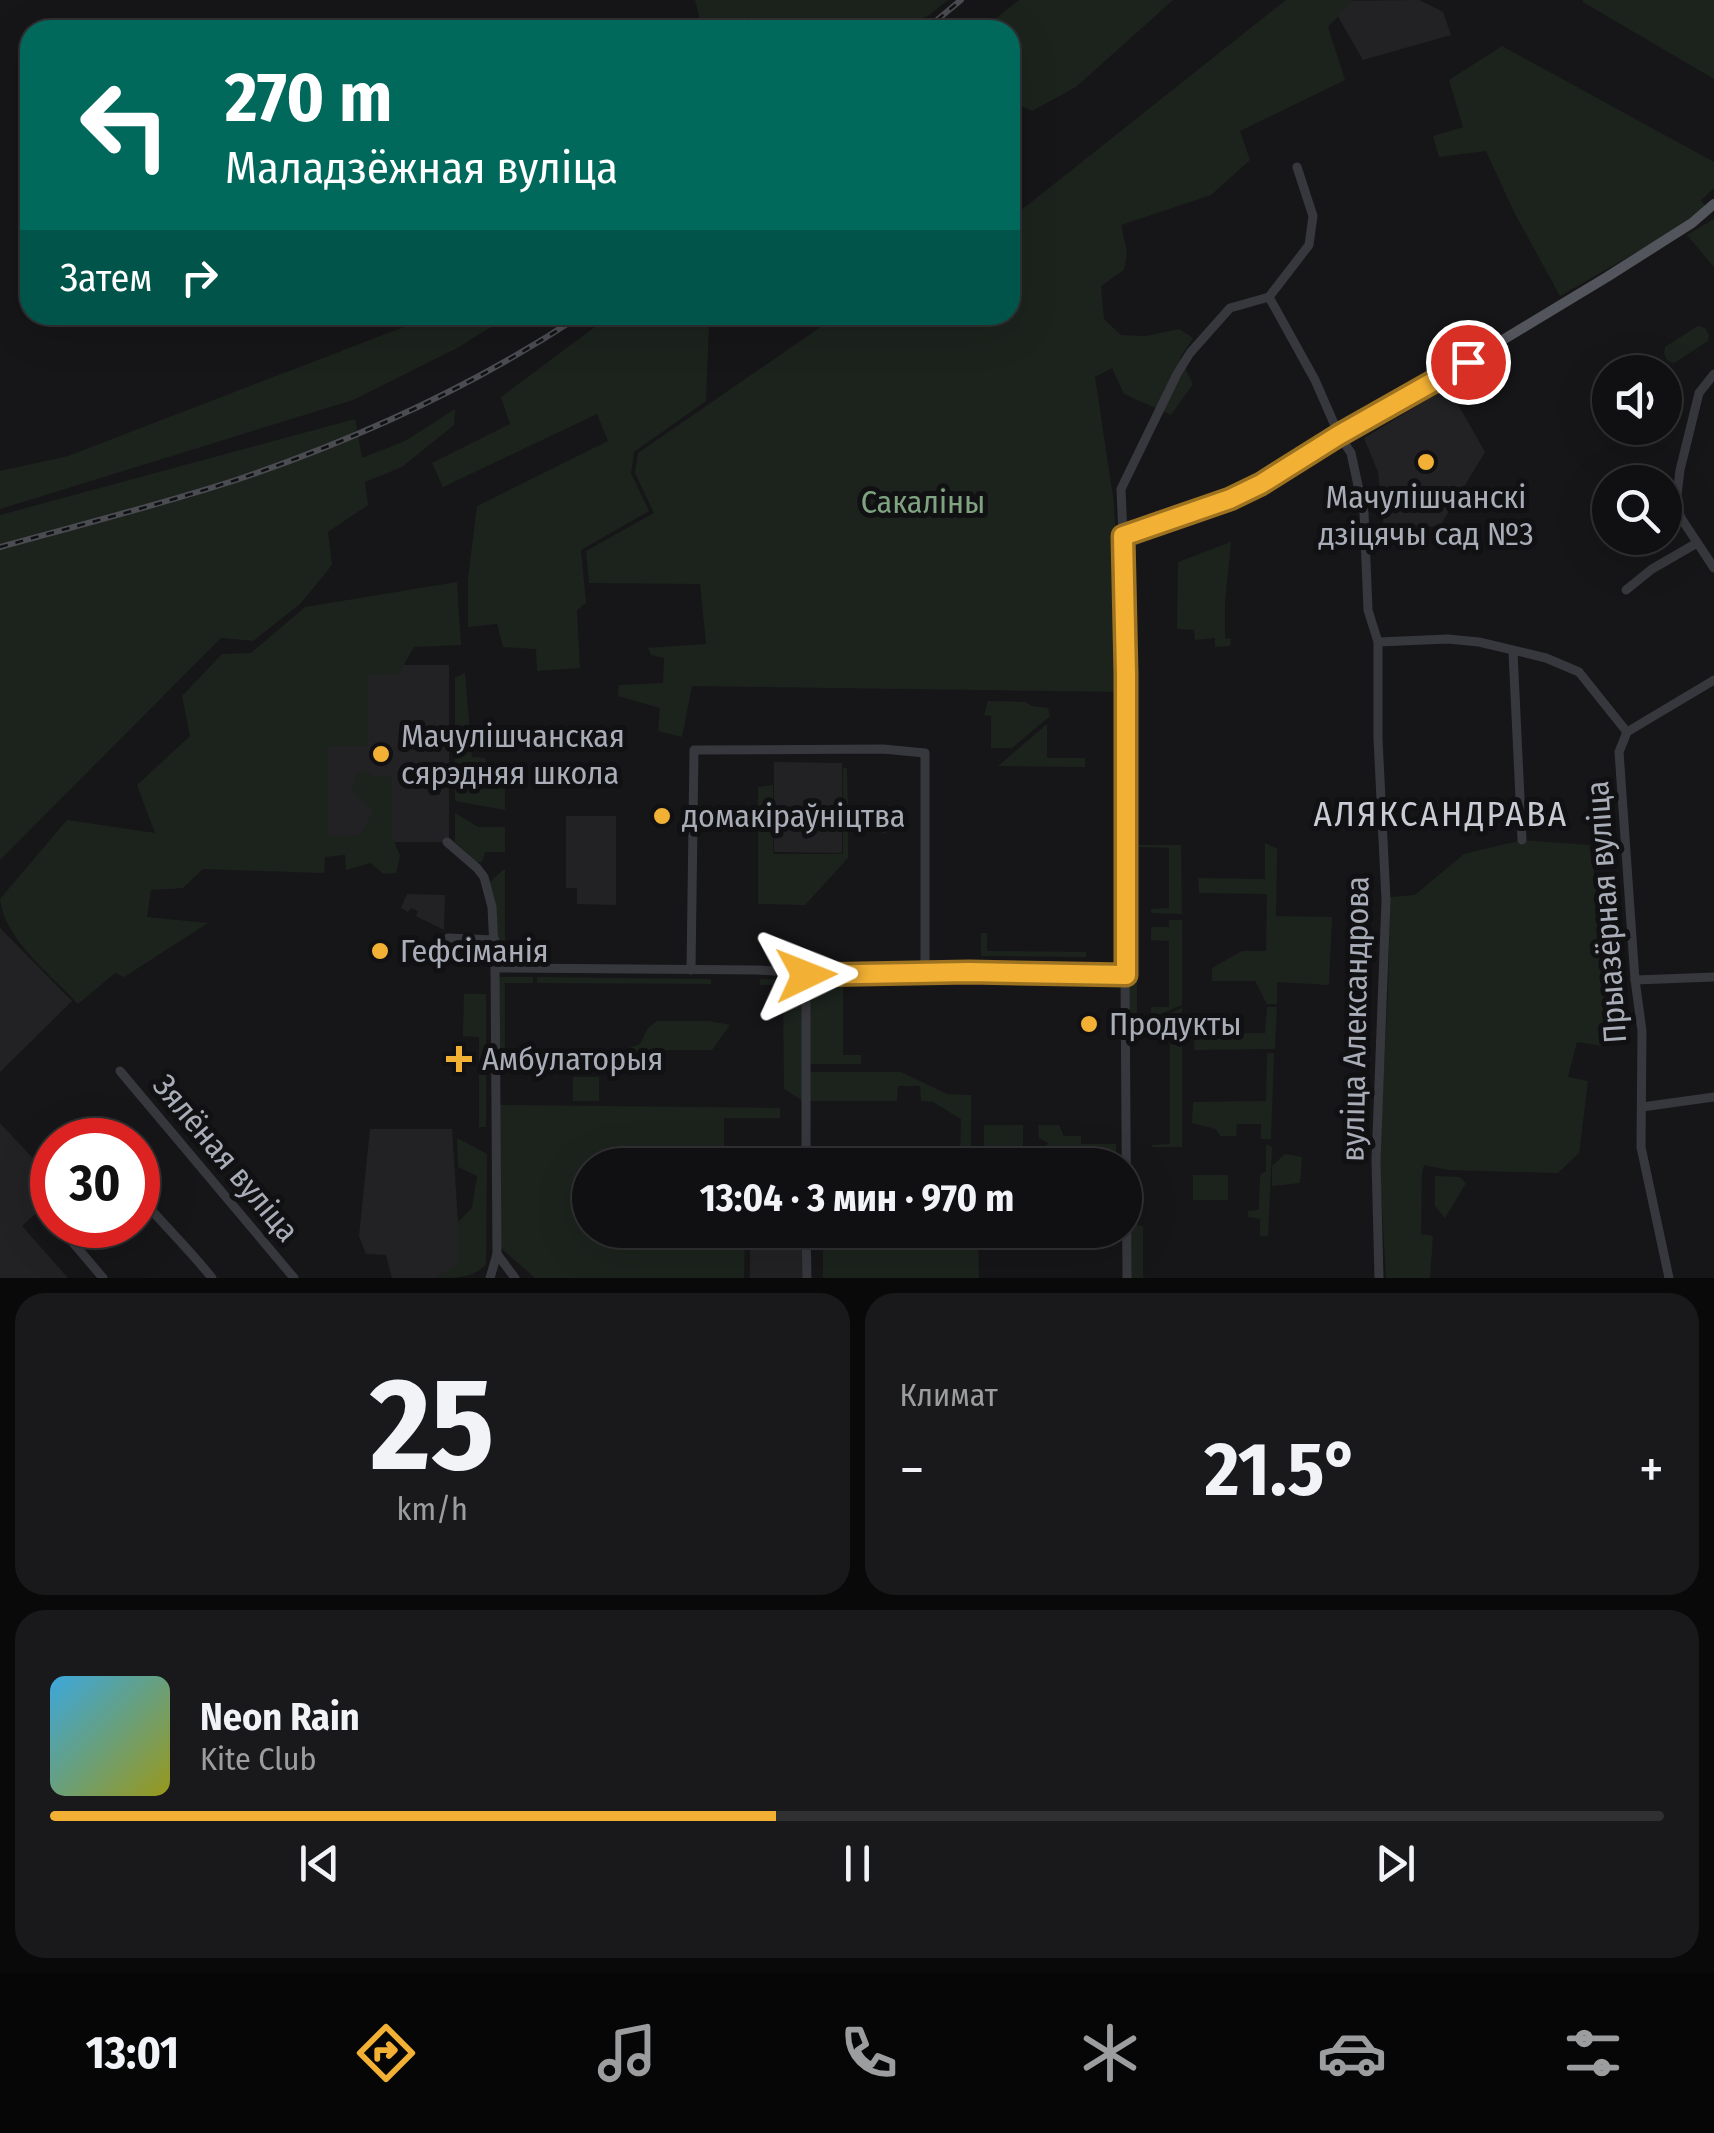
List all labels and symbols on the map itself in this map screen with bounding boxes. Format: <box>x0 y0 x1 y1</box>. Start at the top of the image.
pin <box>1426 320 1511 405</box>
marker: Мачулішчанскі дзіцячы сад №3 <box>1415 451 1437 473</box>
place label: Мачулішчанскі дзіцячы сад №3 <box>1318 478 1534 553</box>
park label: Сакаліны <box>861 483 985 521</box>
place label: Мачулішчанская сярэдняя школа <box>401 717 625 792</box>
marker: Мачулішчанская сярэдняя школа <box>370 743 392 765</box>
street label: Прыазёрная вуліца <box>1578 779 1634 1045</box>
district label: АЛЯКСАНДРАВА <box>1313 793 1569 835</box>
place label: домакіраўніцтва <box>682 797 905 835</box>
marker: домакіраўніцтва <box>651 805 673 827</box>
street label: вуліца Александрова <box>1334 876 1376 1162</box>
position arrow <box>754 923 858 1027</box>
place label: Гефсіманія <box>400 932 549 970</box>
marker: Гефсіманія <box>369 940 391 962</box>
place label: Продукты <box>1109 1005 1242 1043</box>
marker: Продукты <box>1078 1013 1100 1035</box>
place label: Амбулаторыя <box>482 1040 663 1078</box>
marker: Амбулаторыя <box>446 1046 472 1072</box>
street label: Зялёная вуліца <box>145 1067 307 1249</box>
speed limit sign: 30 <box>30 1118 160 1248</box>

